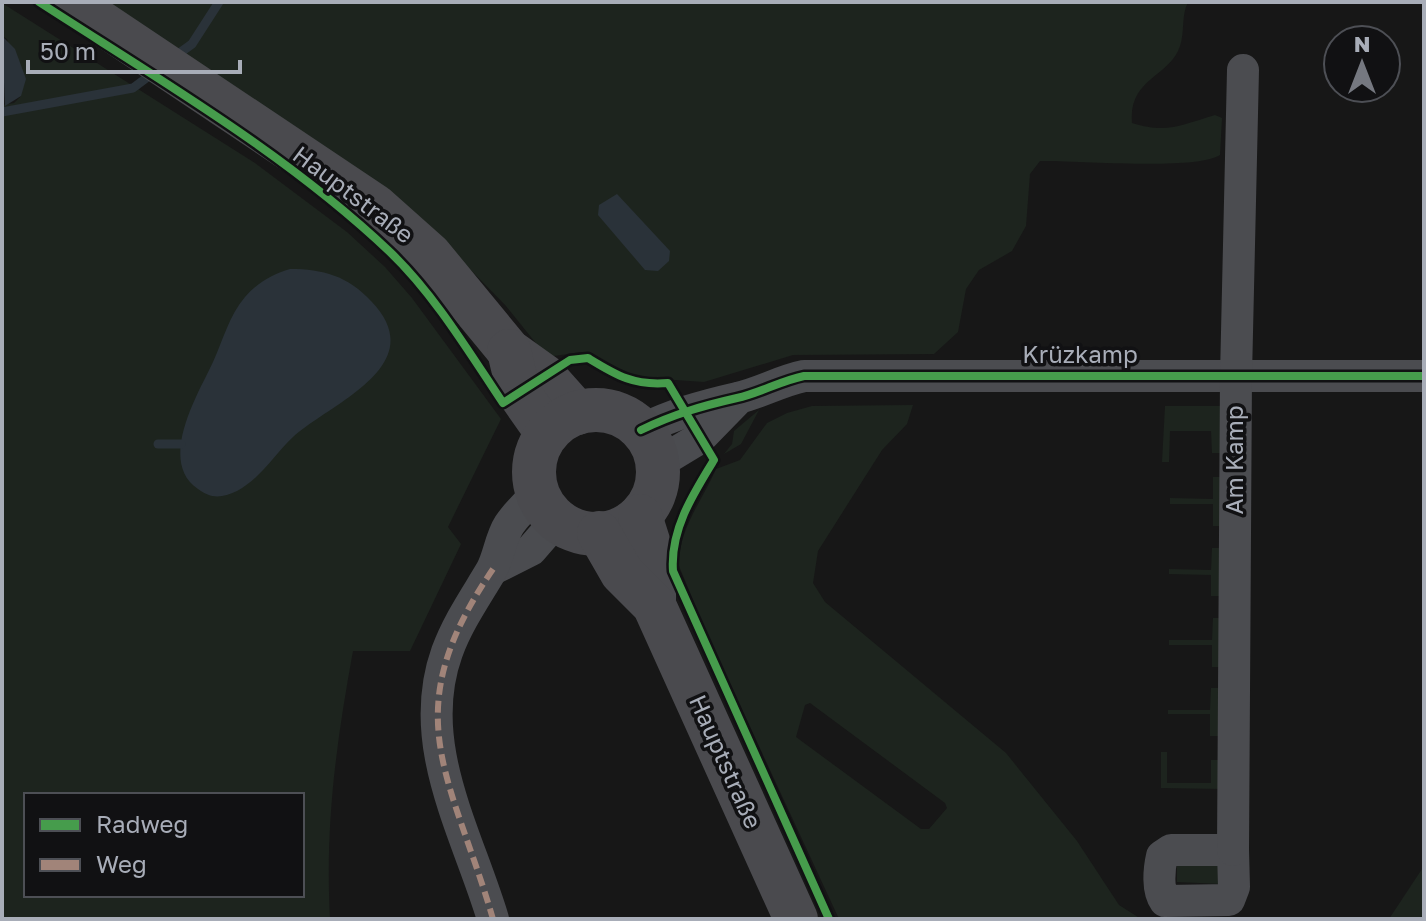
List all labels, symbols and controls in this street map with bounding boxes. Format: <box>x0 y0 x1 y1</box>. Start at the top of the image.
scale bar <box>28 24 240 74</box>
north arrow <box>1322 24 1402 104</box>
text: N <box>1354 30 1370 57</box>
text: 50 m <box>40 36 96 65</box>
street label: Hauptstraße <box>288 139 420 249</box>
street label: Krüzkamp <box>1022 339 1138 368</box>
street label: Am Kamp <box>1219 405 1248 515</box>
street label: Hauptstraße <box>684 690 769 833</box>
legend <box>24 793 304 897</box>
text: Radweg <box>96 809 188 838</box>
text: Weg <box>96 849 147 878</box>

